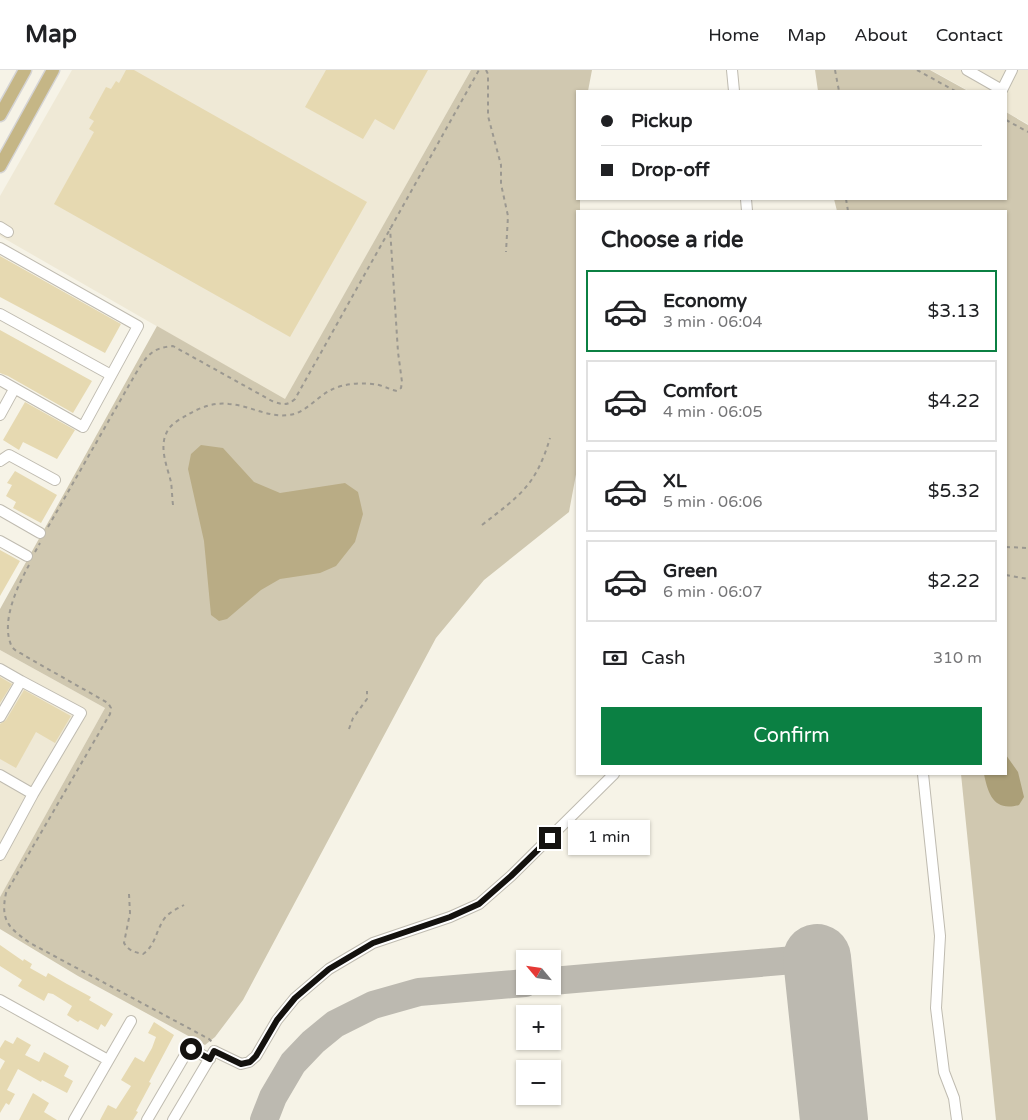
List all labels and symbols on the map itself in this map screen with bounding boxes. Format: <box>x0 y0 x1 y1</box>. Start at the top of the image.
callout: 1 min <box>568 820 650 856</box>
route end <box>539 827 561 849</box>
north arrow <box>516 950 561 995</box>
route start <box>180 1038 202 1060</box>

